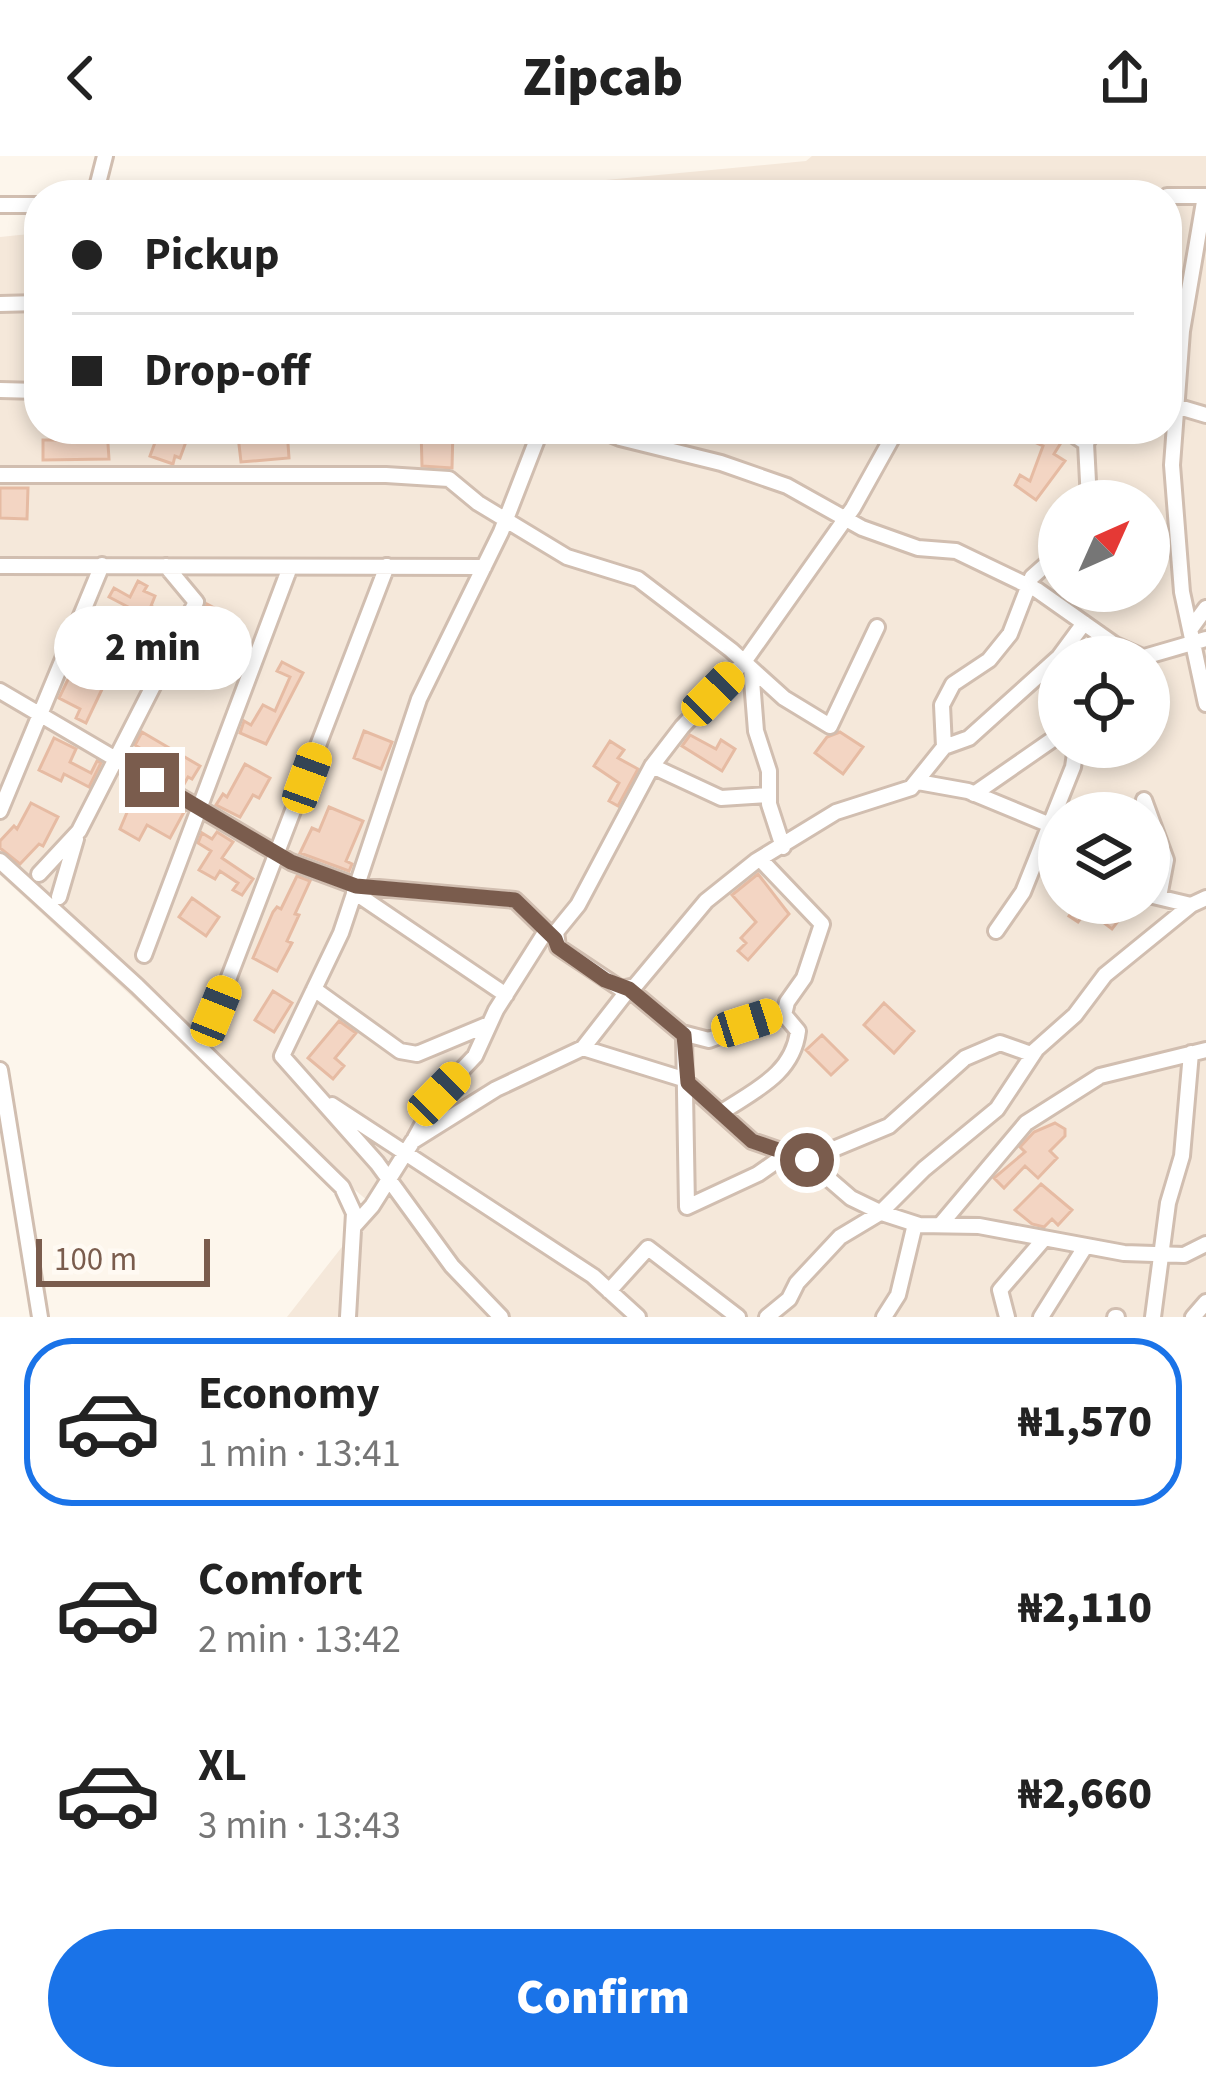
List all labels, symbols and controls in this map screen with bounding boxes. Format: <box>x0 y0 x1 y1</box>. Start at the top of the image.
text: Zipcab <box>523 40 683 117</box>
icon: back <box>48 45 114 111</box>
icon: share <box>1092 45 1158 111</box>
text: Pickup <box>144 223 280 287</box>
text: Drop-off <box>144 339 310 403</box>
north arrow <box>1038 480 1170 612</box>
map controls <box>1038 480 1170 924</box>
callout: 2 min <box>53 606 251 690</box>
text: 2 min <box>105 620 201 676</box>
button: locate <box>1038 636 1170 768</box>
car <box>675 656 751 732</box>
car <box>278 738 336 818</box>
route end <box>125 753 179 807</box>
button: layers <box>1038 792 1170 924</box>
car <box>186 971 246 1051</box>
car <box>707 995 787 1051</box>
car <box>401 1056 477 1132</box>
route start <box>780 1133 834 1187</box>
scale bar <box>36 1233 210 1286</box>
text: 100 m <box>54 1236 137 1283</box>
text: Economy <box>198 1362 380 1426</box>
icon: car <box>54 1368 162 1476</box>
text: ₦1,570 <box>1018 1390 1152 1454</box>
text: 1 min · 13:41 <box>198 1426 401 1482</box>
text: Comfort <box>198 1548 363 1612</box>
icon: car <box>54 1554 162 1662</box>
text: ₦2,110 <box>1018 1576 1152 1640</box>
text: 2 min · 13:42 <box>198 1612 401 1668</box>
text: XL <box>198 1734 247 1798</box>
icon: car <box>54 1740 162 1848</box>
text: ₦2,660 <box>1018 1762 1152 1826</box>
text: 3 min · 13:43 <box>198 1798 401 1854</box>
button: Confirm <box>48 1929 1158 2067</box>

